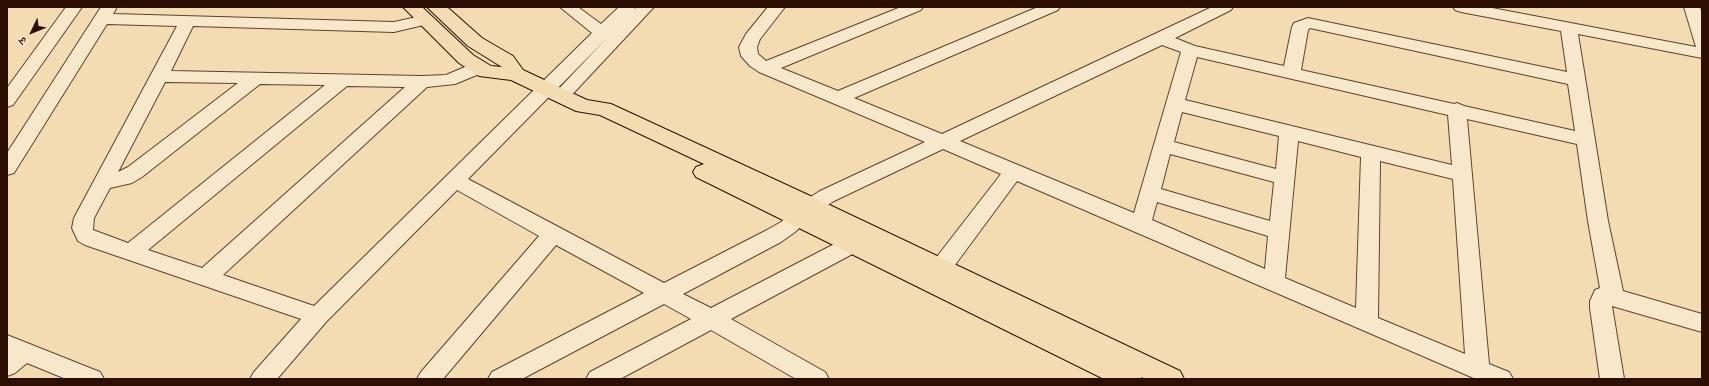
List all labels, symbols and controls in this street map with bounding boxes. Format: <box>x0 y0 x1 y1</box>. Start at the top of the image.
north arrow <box>12 12 52 52</box>
text: उ <box>16 33 30 47</box>

